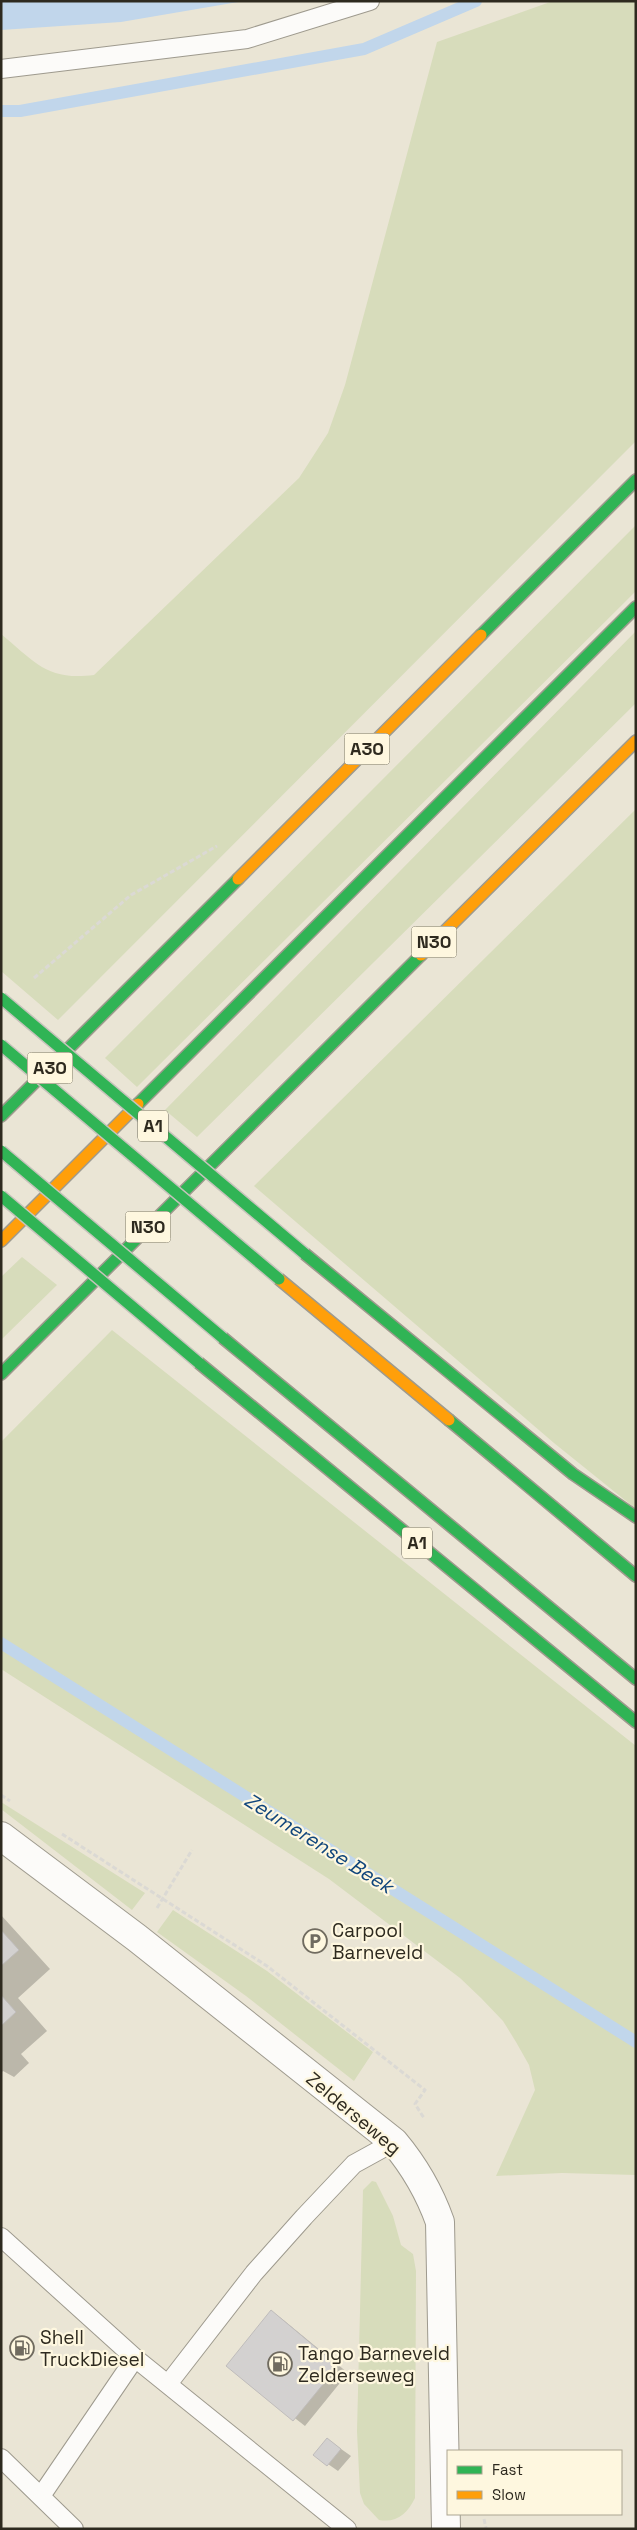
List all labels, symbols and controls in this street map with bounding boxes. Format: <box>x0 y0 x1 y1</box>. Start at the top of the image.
road number: A30 <box>344 734 390 764</box>
road number: N30 <box>412 926 456 958</box>
road number: A30 <box>28 1052 72 1084</box>
road number: A1 <box>138 1110 168 1142</box>
road number: N30 <box>126 1212 170 1242</box>
road number: A1 <box>402 1528 432 1559</box>
water label: Zeumerense Beek <box>240 1787 400 1900</box>
place label: Carpool Barneveld <box>332 1918 423 1965</box>
parking icon: Carpool Barneveld <box>302 1928 328 1954</box>
street label: Zelderseweg <box>301 2066 406 2160</box>
place label: Shell TruckDiesel <box>40 2325 145 2372</box>
fuel station icon: Shell TruckDiesel <box>9 2335 35 2361</box>
place label: Tango Barneveld Zelderseweg <box>298 2341 450 2388</box>
fuel station icon: Tango Barneveld Zelderseweg <box>267 2351 293 2377</box>
legend <box>447 2450 622 2515</box>
text: Fast <box>492 2460 523 2479</box>
text: Slow <box>492 2485 526 2504</box>

